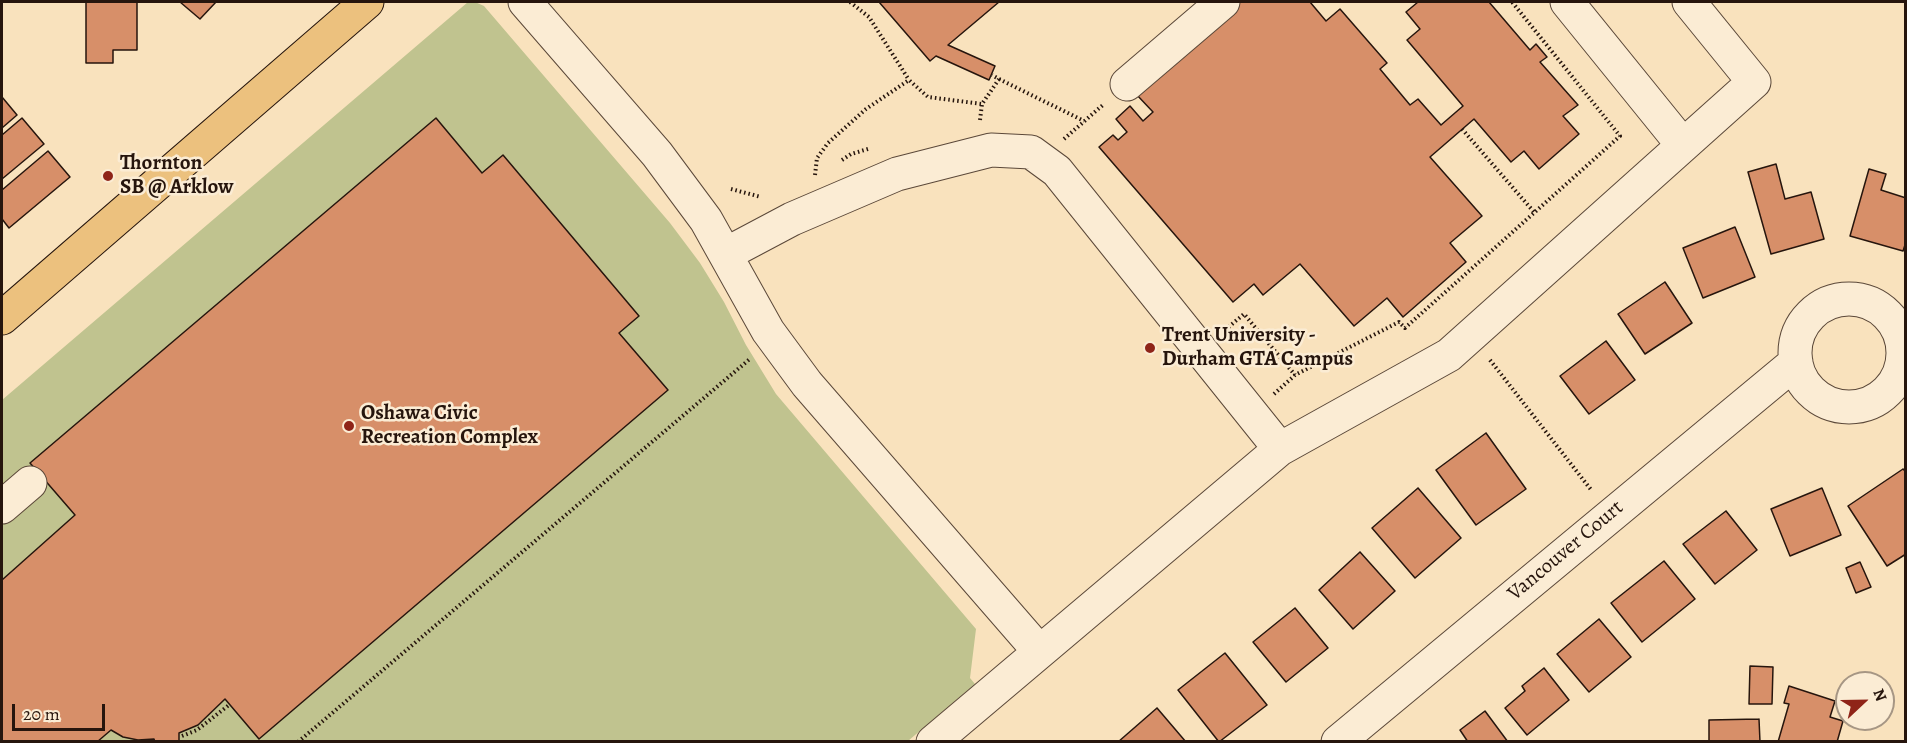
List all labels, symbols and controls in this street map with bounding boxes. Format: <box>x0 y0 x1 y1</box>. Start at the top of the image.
place label: Thornton SB @ Arklow <box>120 151 233 201</box>
marker: Thornton SB @ Arklow <box>101 169 115 183</box>
place label: Trent University - Durham GTA Campus <box>1162 323 1353 373</box>
marker: Trent University - Durham GTA Campus <box>1143 341 1157 355</box>
place label: Oshawa Civic Recreation Complex <box>361 401 538 451</box>
marker: Oshawa Civic Recreation Complex <box>342 419 356 433</box>
street label: Vancouver Court <box>1503 495 1629 607</box>
north arrow <box>1835 671 1895 731</box>
text: N <box>1867 685 1892 705</box>
scale bar <box>15 692 108 730</box>
text: 20 m <box>23 702 60 726</box>

